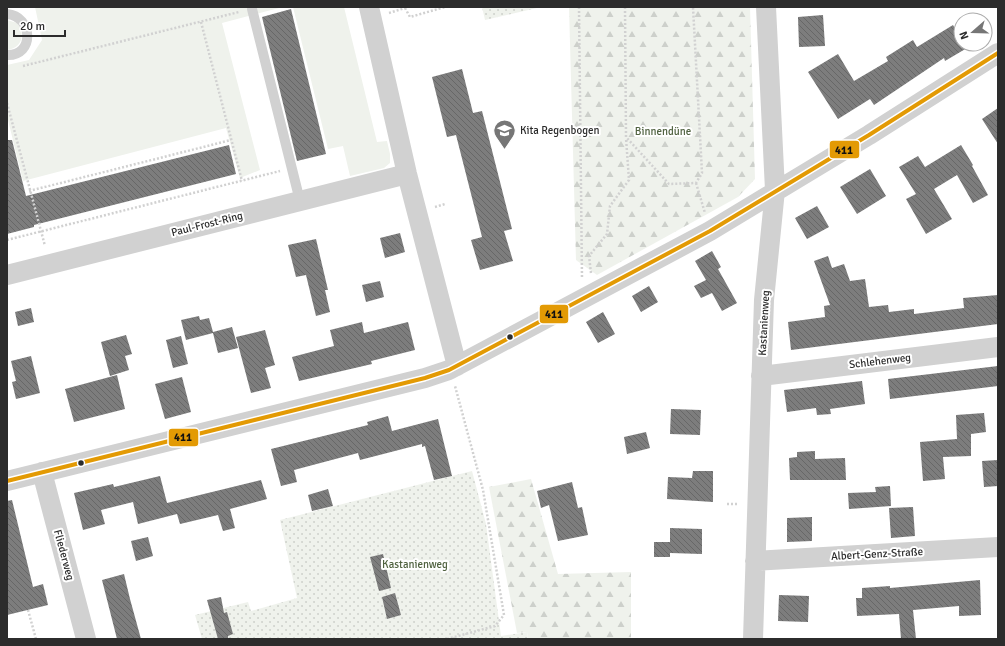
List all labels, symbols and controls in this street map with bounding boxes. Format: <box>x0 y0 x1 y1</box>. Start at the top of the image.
scale bar <box>14 12 65 38</box>
north arrow <box>953 12 993 52</box>
text: 20 m <box>20 19 45 34</box>
text: N <box>957 29 971 41</box>
school or university icon: Kita Regenbogen <box>491 117 517 150</box>
place label: Kita Regenbogen <box>520 124 599 137</box>
park label: Binnendüne <box>635 125 691 138</box>
line badge: 411 <box>829 140 860 159</box>
text: 411 <box>835 144 853 157</box>
street label: Paul-Frost-Ring <box>170 209 244 239</box>
street label: Kastanienweg <box>756 290 772 356</box>
line badge: 411 <box>539 304 569 324</box>
text: 411 <box>545 308 563 321</box>
unlabelled marker <box>505 332 515 342</box>
street label: Schlehenweg <box>848 351 912 371</box>
line badge: 411 <box>168 428 199 447</box>
text: 411 <box>174 431 192 444</box>
unlabelled marker <box>76 458 86 468</box>
street label: Fliederweg <box>51 528 77 582</box>
street label: Albert-Genz-Straße <box>831 545 923 563</box>
park label: Kastanienweg <box>382 558 448 571</box>

